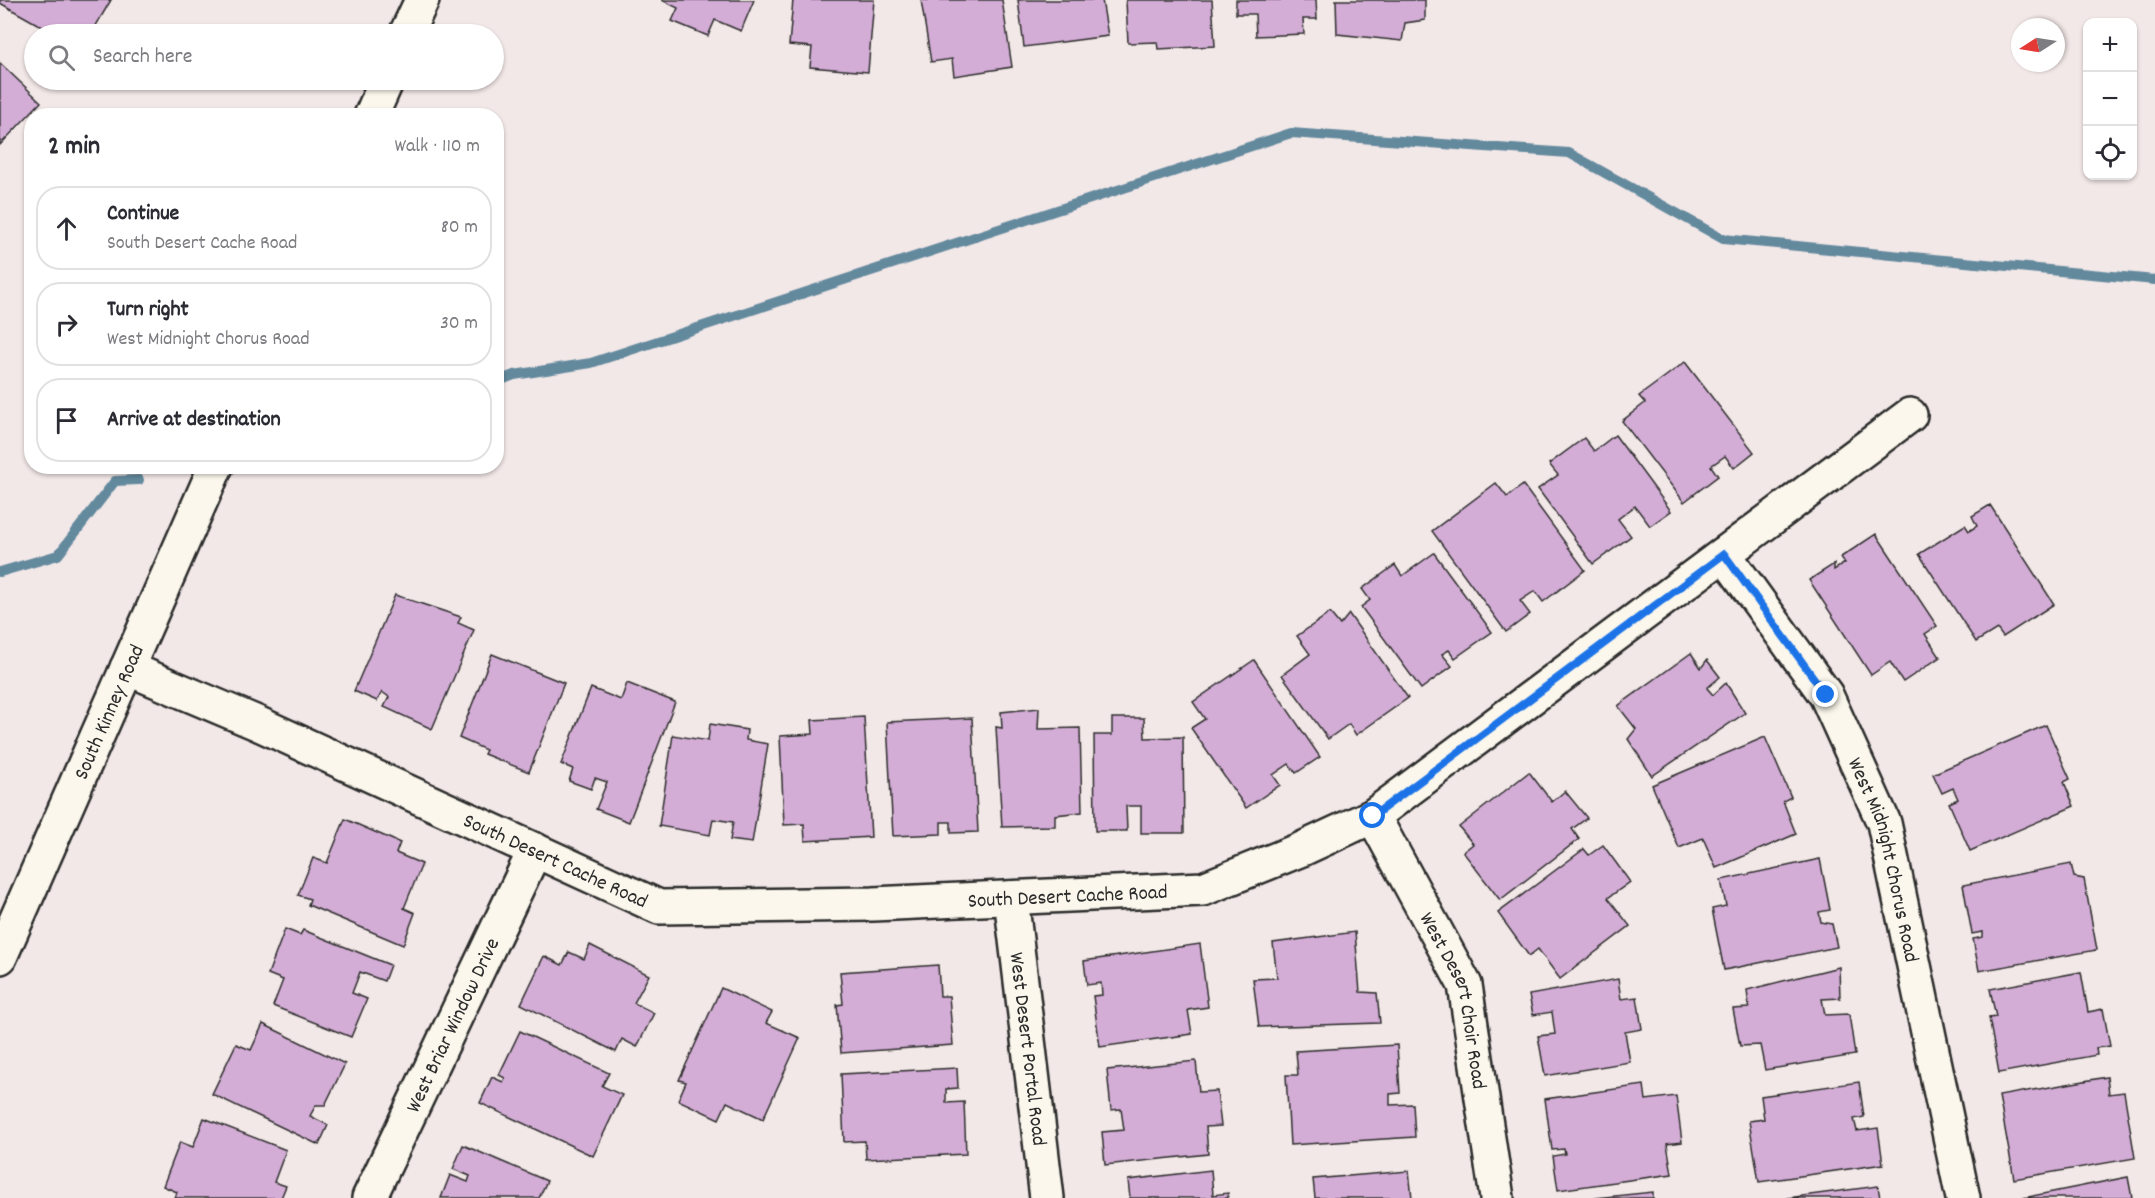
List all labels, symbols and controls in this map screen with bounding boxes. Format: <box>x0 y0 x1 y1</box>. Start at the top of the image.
north arrow <box>2011 18 2065 72</box>
map controls <box>2083 18 2137 180</box>
button: + <box>2083 18 2137 72</box>
search box <box>24 24 504 90</box>
icon: search <box>45 41 78 74</box>
text: Search here <box>93 42 192 73</box>
button: − <box>2083 72 2137 126</box>
button: locate <box>2083 126 2137 180</box>
text: 2 min <box>48 129 100 166</box>
text: Walk · 110 m <box>394 133 480 161</box>
text: Continue <box>107 199 179 230</box>
icon: ahead <box>50 212 83 245</box>
text: 80 m <box>441 214 478 242</box>
text: South Desert Cache Road <box>107 230 297 258</box>
text: Turn right <box>107 295 189 326</box>
icon: right <box>50 308 83 341</box>
text: 30 m <box>440 310 478 338</box>
text: West Midnight Chorus Road <box>107 326 310 354</box>
icon: arrive <box>50 404 83 437</box>
text: Arrive at destination <box>107 405 281 436</box>
street label: South Kinney Road <box>68 641 154 785</box>
route end <box>1812 681 1838 707</box>
street label: West Midnight Chorus Road <box>1838 753 1925 966</box>
route start <box>1359 802 1385 828</box>
street label: South Desert Cache Road <box>458 807 652 918</box>
street label: South Desert Cache Road <box>967 879 1168 918</box>
street label: West Desert Choir Road <box>1410 908 1492 1091</box>
street label: West Briar Window Drive <box>400 934 509 1118</box>
street label: West Desert Portal Road <box>1000 951 1053 1148</box>

